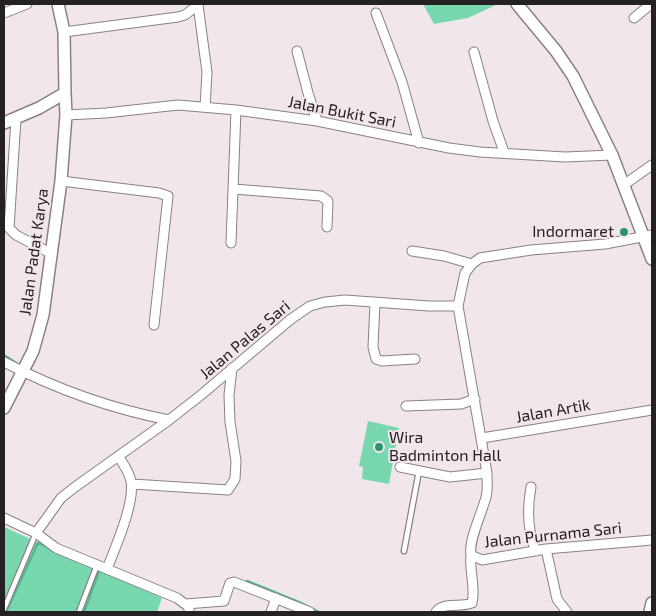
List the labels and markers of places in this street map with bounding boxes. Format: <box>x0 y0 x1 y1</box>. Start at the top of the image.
place label: Indormaret <box>532 222 614 242</box>
marker: Indormaret <box>618 226 630 238</box>
place label: Wira Badminton Hall <box>389 428 501 466</box>
marker: Wira Badminton Hall <box>373 441 385 453</box>

